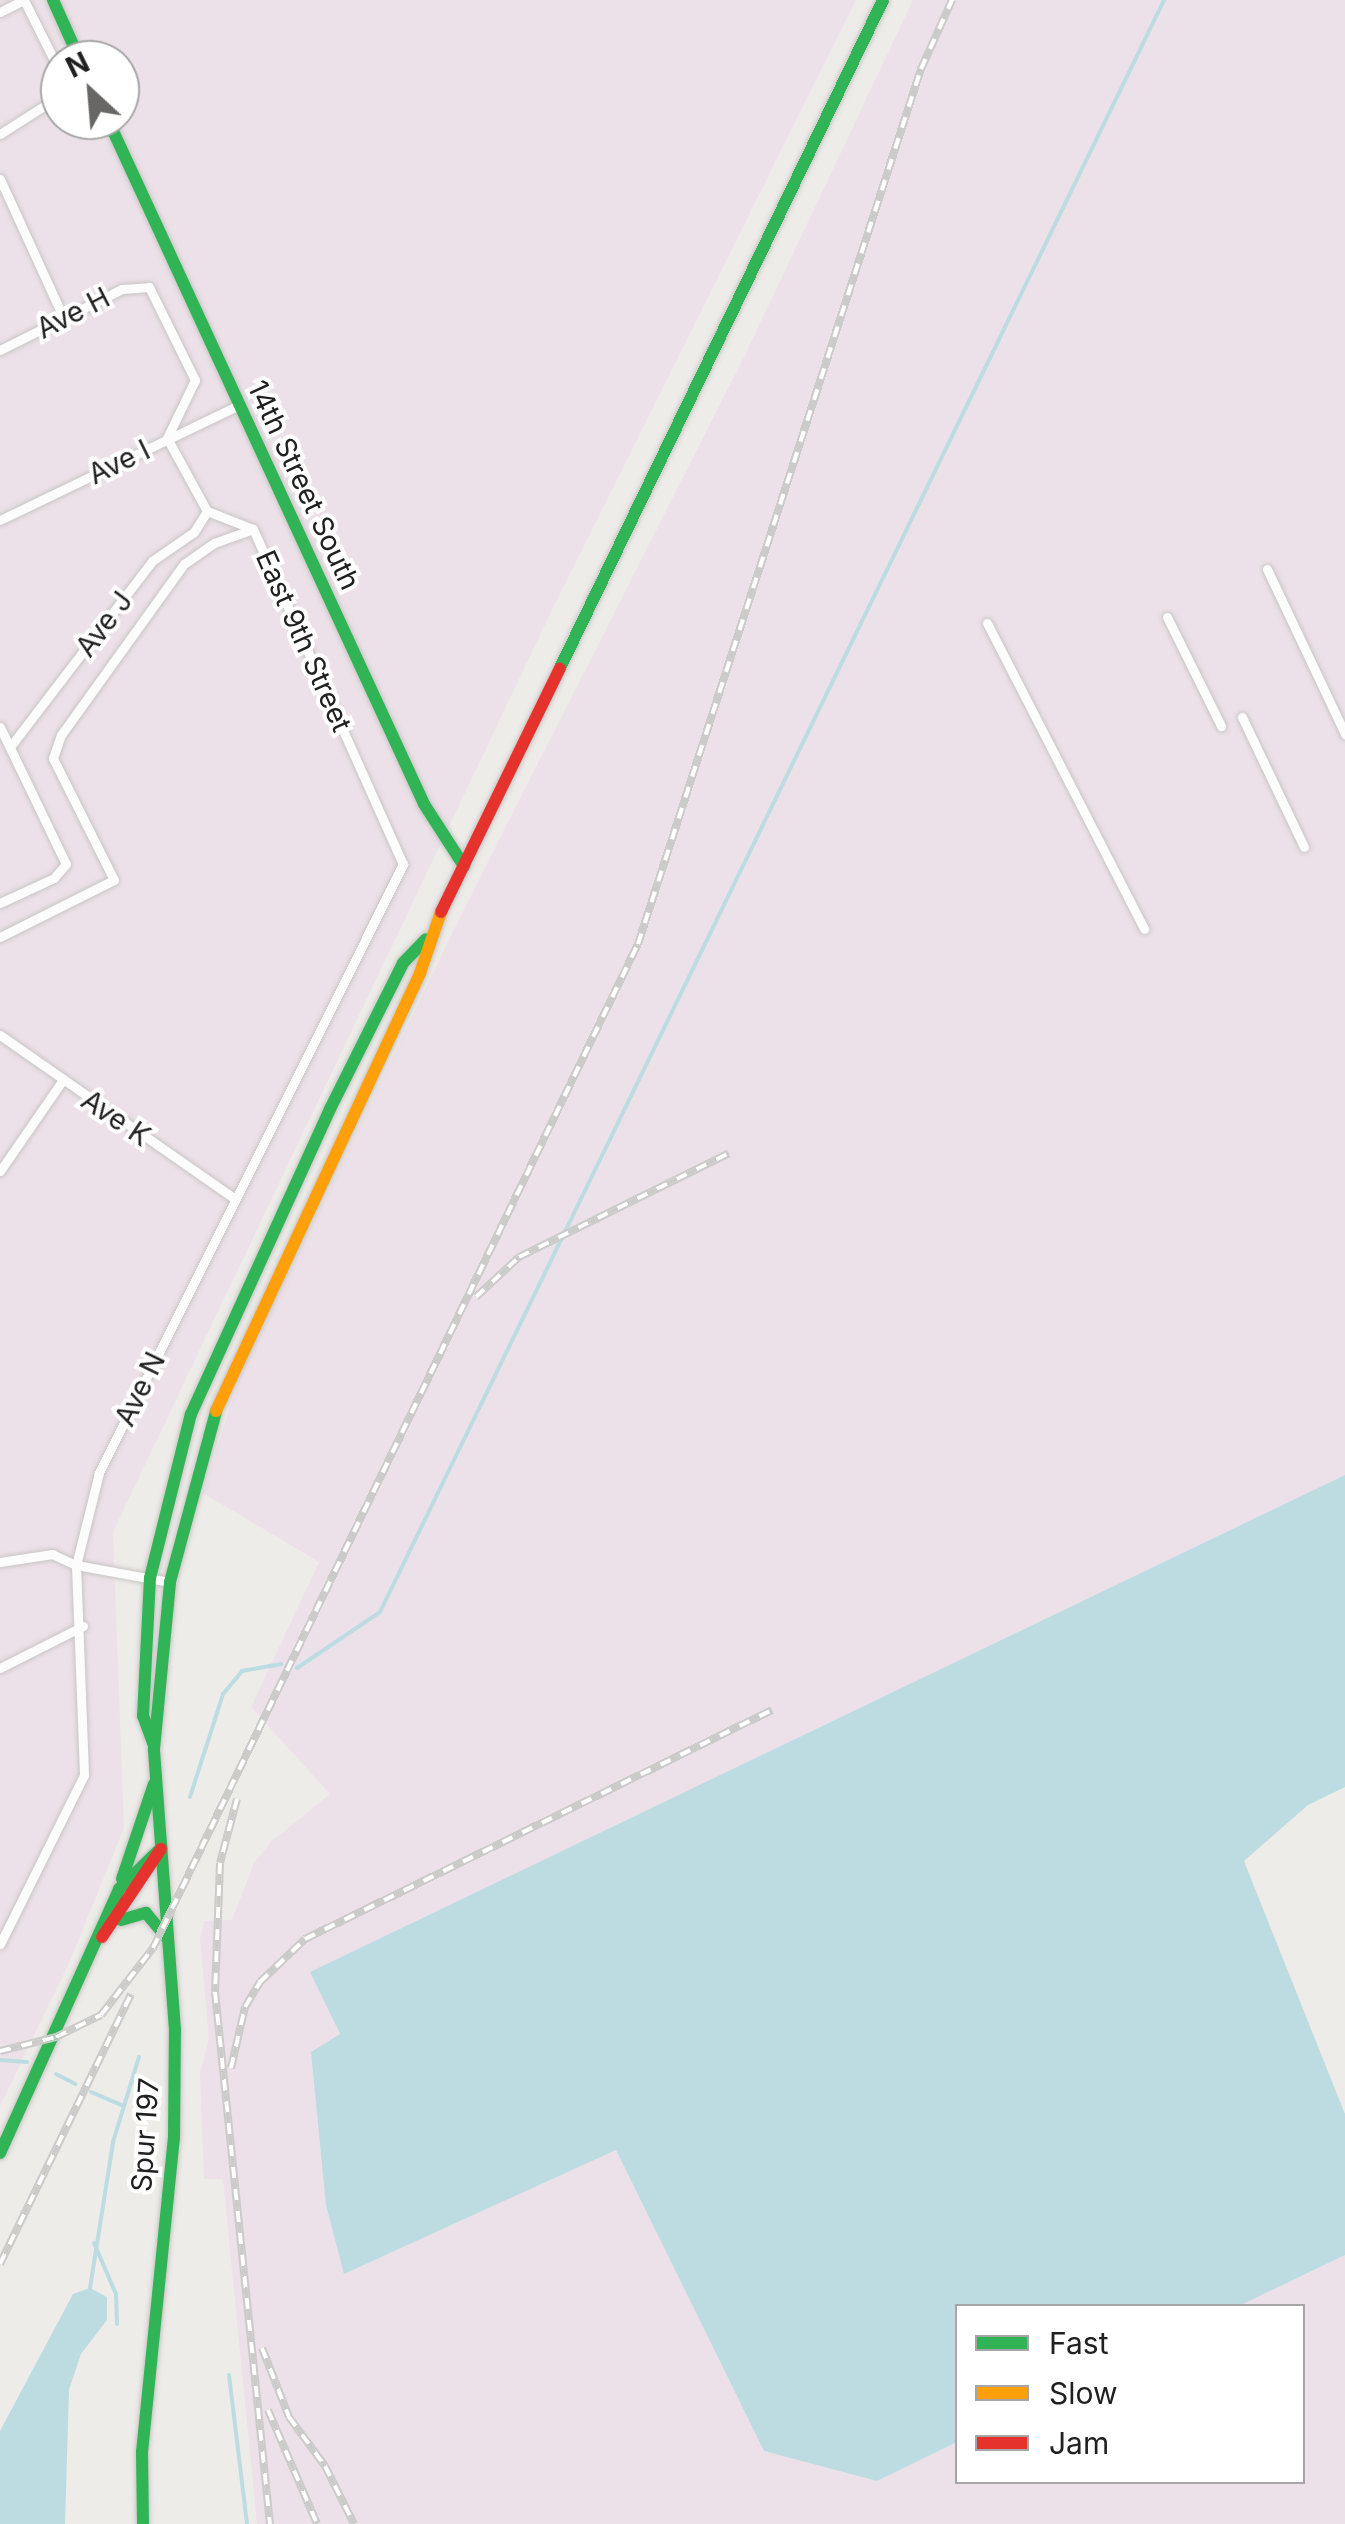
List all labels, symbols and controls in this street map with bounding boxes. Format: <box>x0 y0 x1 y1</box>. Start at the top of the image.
north arrow <box>40 40 140 140</box>
text: N <box>61 45 95 85</box>
street label: Ave H <box>31 280 115 346</box>
street label: 14th Street South <box>241 375 367 595</box>
street label: Ave I <box>83 433 155 491</box>
street label: East 9th Street <box>249 545 359 737</box>
street label: Ave J <box>69 585 139 663</box>
street label: Ave K <box>75 1083 157 1153</box>
street label: Ave N <box>108 1347 172 1431</box>
street label: Spur 197 <box>124 2077 166 2193</box>
legend <box>955 2304 1305 2484</box>
text: Fast <box>1049 2325 1108 2361</box>
text: Slow <box>1049 2375 1118 2411</box>
text: Jam <box>1049 2425 1109 2461</box>

